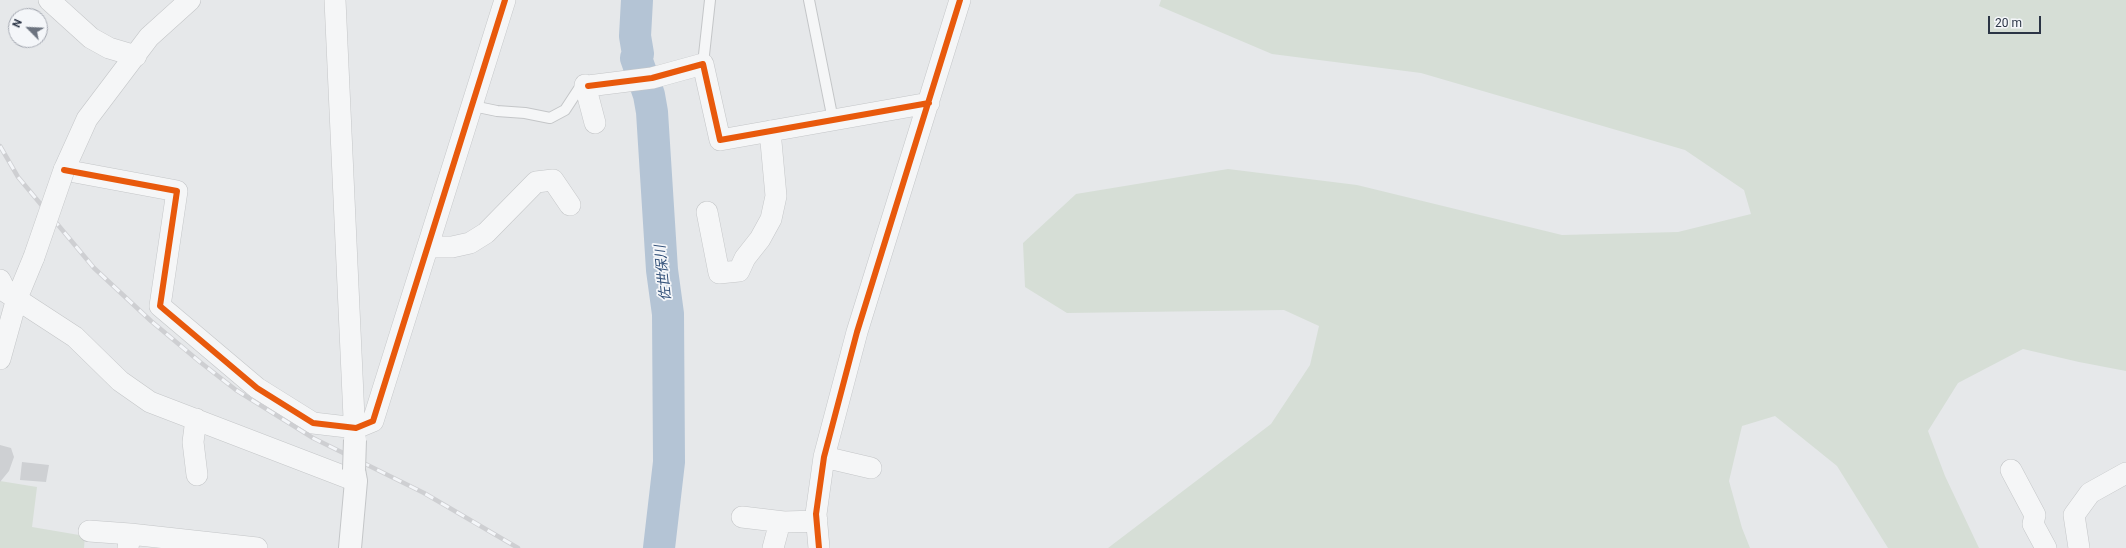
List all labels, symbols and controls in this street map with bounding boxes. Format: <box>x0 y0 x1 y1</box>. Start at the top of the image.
north arrow <box>8 8 48 48</box>
scale bar <box>1990 8 2043 34</box>
text: 20 m <box>1995 16 2022 30</box>
text: N <box>10 17 25 30</box>
water label: 佐世保川 <box>653 244 675 302</box>

